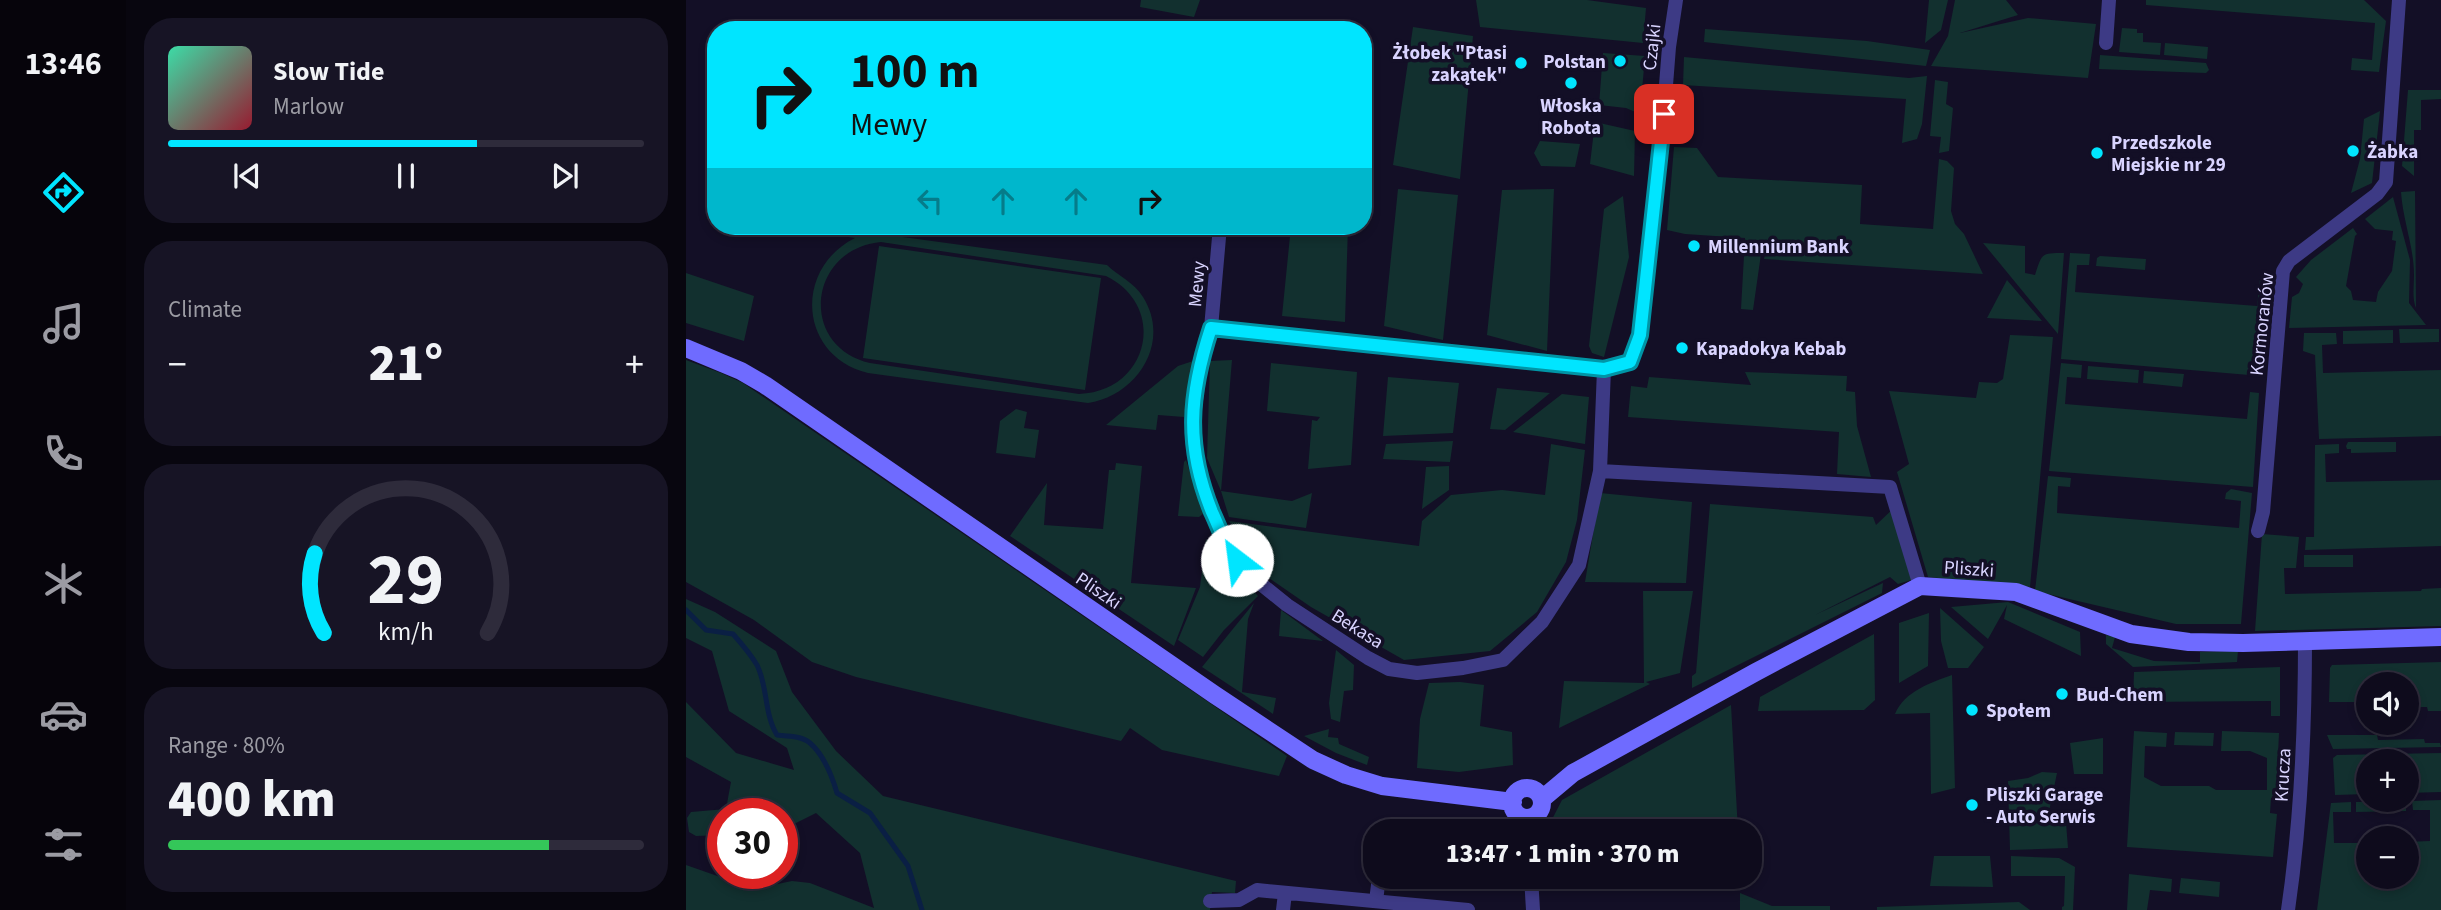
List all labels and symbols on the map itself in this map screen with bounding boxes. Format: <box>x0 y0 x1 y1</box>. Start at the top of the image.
street label: Czajki <box>1637 22 1668 72</box>
place label: Żłobek "Ptasi zakątek" <box>1392 40 1507 89</box>
place label: Polstan <box>1543 49 1606 76</box>
marker: Polstan <box>1612 53 1628 69</box>
marker: Żłobek "Ptasi zakątek" <box>1513 55 1529 71</box>
marker: Włoska Robota <box>1563 75 1579 91</box>
pin <box>1634 84 1694 144</box>
place label: Włoska Robota <box>1540 93 1602 142</box>
place label: Przedszkole Miejskie nr 29 <box>2111 130 2226 179</box>
place label: Żabka <box>2367 139 2418 166</box>
marker: Żabka <box>2345 143 2361 159</box>
marker: Przedszkole Miejskie nr 29 <box>2089 145 2105 161</box>
place label: Millennium Bank <box>1708 234 1850 261</box>
marker: Millennium Bank <box>1686 238 1702 254</box>
street label: Mewy <box>1182 260 1213 308</box>
street label: Kormoranów <box>2244 271 2281 377</box>
place label: Kapadokya Kebab <box>1696 336 1846 363</box>
marker: Kapadokya Kebab <box>1674 340 1690 356</box>
position arrow <box>1200 523 1274 597</box>
street label: Pliszki <box>1943 554 1995 585</box>
street label: Pliszki <box>1070 566 1127 617</box>
street label: Bekasa <box>1326 603 1389 656</box>
place label: Bud-Chem <box>2076 682 2164 709</box>
marker: Bud-Chem <box>2054 686 2070 702</box>
place label: Społem <box>1986 698 2051 725</box>
marker: Społem <box>1964 702 1980 718</box>
street label: Krucza <box>2269 747 2298 803</box>
place label: Pliszki Garage - Auto Serwis <box>1986 782 2104 831</box>
marker: Pliszki Garage - Auto Serwis <box>1964 797 1980 813</box>
speed limit sign: 30 <box>707 798 798 889</box>

